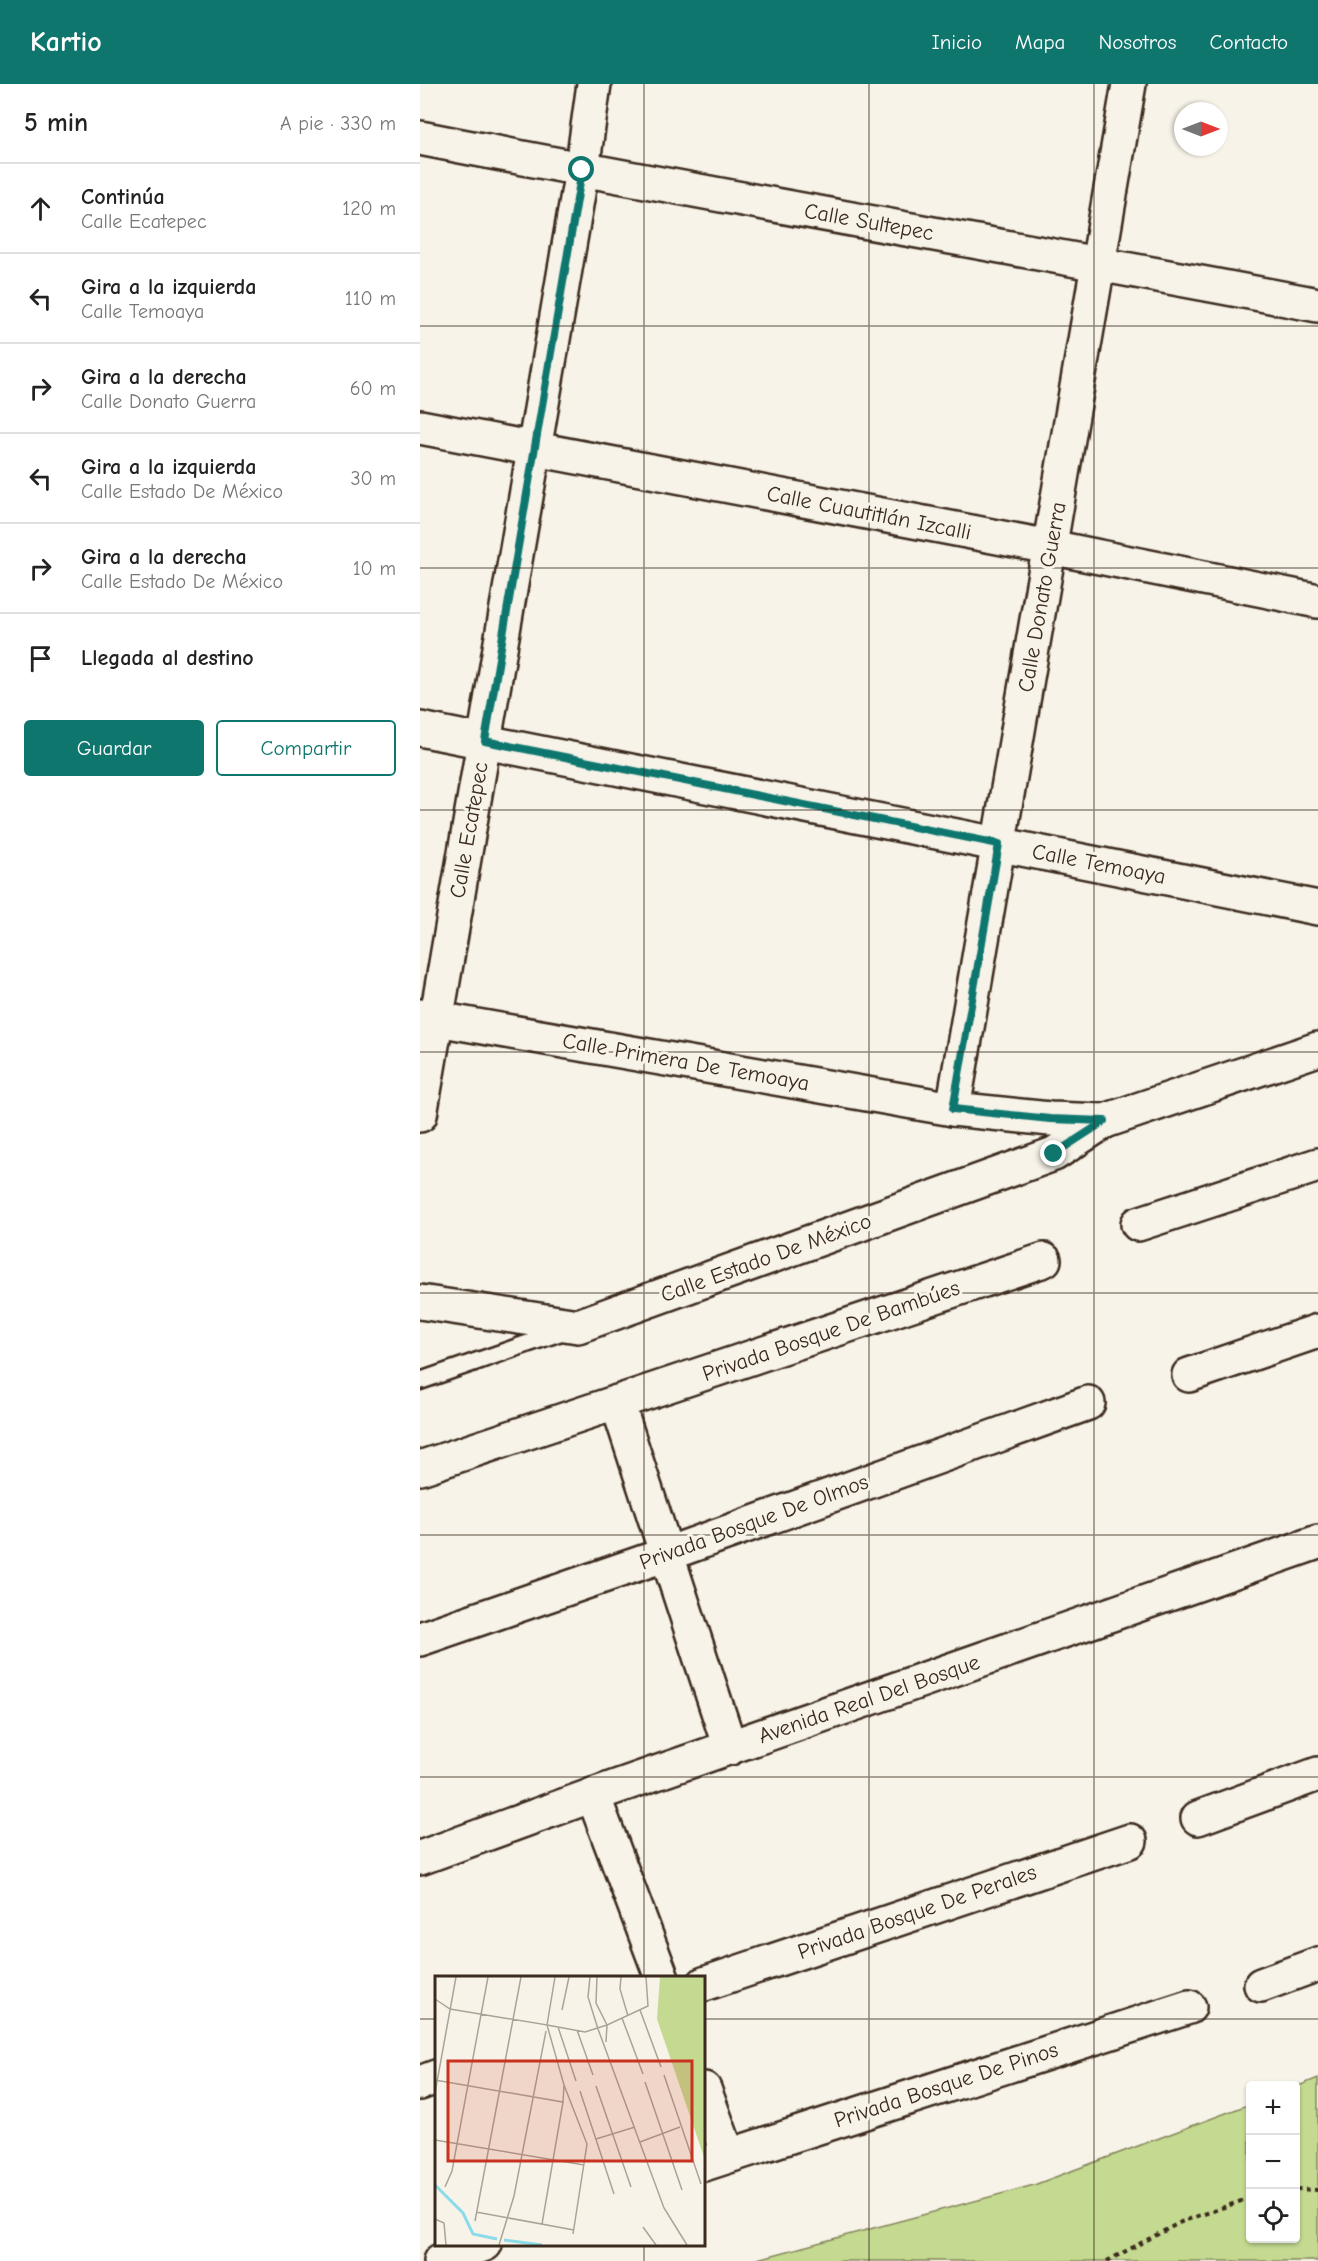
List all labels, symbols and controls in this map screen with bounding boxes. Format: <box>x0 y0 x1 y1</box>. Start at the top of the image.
text: Kartio <box>30 26 102 58</box>
text: Inicio <box>931 30 982 54</box>
text: Mapa <box>1015 30 1065 54</box>
text: Nosotros <box>1098 30 1177 54</box>
text: Contacto <box>1210 30 1288 54</box>
north arrow <box>1174 102 1228 156</box>
text: 5 min <box>24 108 88 138</box>
text: A pie · 330 m <box>280 112 396 135</box>
route start <box>568 156 594 182</box>
text: Continúa <box>81 184 165 210</box>
icon: ahead <box>24 192 57 225</box>
text: 120 m <box>342 197 396 220</box>
street label: Calle Sultepec <box>802 198 936 246</box>
text: Calle Ecatepec <box>81 210 207 233</box>
text: Gira a la izquierda <box>81 274 256 300</box>
icon: left <box>24 282 57 315</box>
text: 110 m <box>345 287 396 310</box>
text: Calle Temoaya <box>81 300 204 323</box>
text: Gira a la derecha <box>81 364 247 390</box>
icon: right <box>24 372 57 405</box>
text: 60 m <box>350 377 396 400</box>
text: Calle Donato Guerra <box>81 390 256 413</box>
text: Gira a la izquierda <box>81 454 256 480</box>
icon: left <box>24 462 57 495</box>
text: 30 m <box>350 467 396 490</box>
text: Calle Estado De México <box>81 480 283 503</box>
street label: Calle Cuautitlán Izcalli <box>765 480 973 546</box>
street label: Calle Donato Guerra <box>1012 500 1072 694</box>
text: Gira a la derecha <box>81 544 247 570</box>
icon: right <box>24 552 57 585</box>
text: 10 m <box>353 557 396 580</box>
text: Calle Estado De México <box>81 570 283 593</box>
icon: arrive <box>24 642 57 675</box>
text: Llegada al destino <box>81 645 254 671</box>
button: Guardar <box>24 720 204 776</box>
button: Compartir <box>216 720 396 776</box>
street label: Calle Ecatepec <box>444 759 494 900</box>
street label: Calle Temoaya <box>1030 838 1168 890</box>
street label: Calle Primera De Temoaya <box>561 1027 811 1097</box>
route end <box>1040 1140 1066 1166</box>
street label: Calle Estado De México <box>657 1208 875 1308</box>
street label: Privada Bosque De Bambúes <box>699 1275 963 1387</box>
street label: Privada Bosque De Olmos <box>636 1468 872 1576</box>
street label: Avenida Real Del Bosque <box>755 1649 983 1749</box>
street label: Privada Bosque De Perales <box>794 1859 1040 1965</box>
inset map <box>435 1976 705 2246</box>
street label: Privada Bosque De Pinos <box>831 2036 1061 2134</box>
map controls <box>1246 2081 1300 2243</box>
button: + <box>1246 2081 1300 2135</box>
button: − <box>1246 2135 1300 2189</box>
button: locate <box>1246 2189 1300 2243</box>

